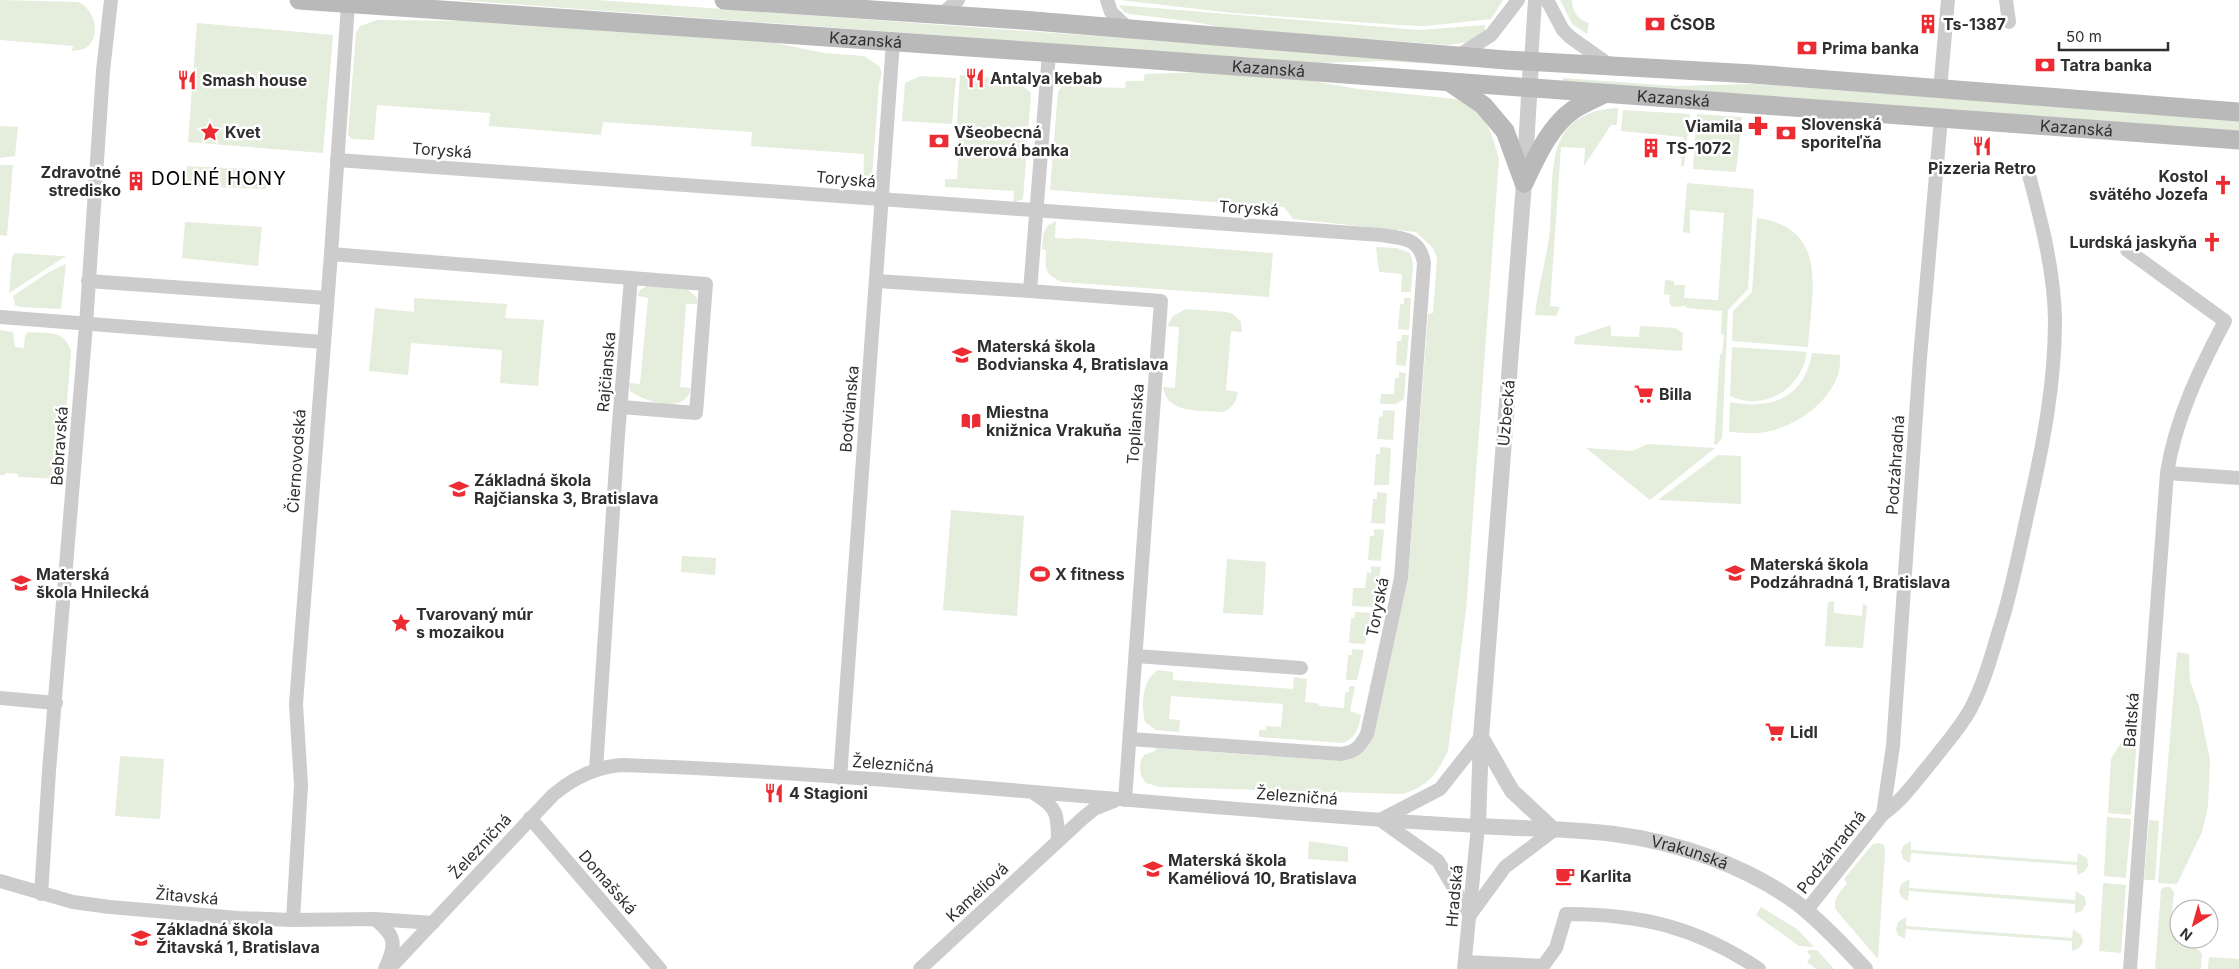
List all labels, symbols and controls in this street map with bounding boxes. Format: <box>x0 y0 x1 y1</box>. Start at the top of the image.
bank icon: ČSOB <box>1644 13 1666 35</box>
building icon: Ts-1387 <box>1917 13 1939 35</box>
place label: ČSOB <box>1670 14 1715 34</box>
place label: Ts-1387 <box>1943 14 2006 34</box>
scale bar <box>2059 20 2168 52</box>
street label: Kazanská <box>828 27 903 52</box>
text: 50 m <box>2066 27 2102 46</box>
bank icon: Prima banka <box>1796 37 1818 59</box>
place label: Prima banka <box>1822 38 1919 58</box>
bank icon: Tatra banka <box>2034 54 2056 76</box>
place label: Tatra banka <box>2060 55 2152 75</box>
street label: Kazanská <box>1231 56 1306 81</box>
restaurant icon: Antalya kebab <box>964 67 986 89</box>
place label: Antalya kebab <box>990 68 1102 88</box>
restaurant icon: Smash house <box>176 69 198 91</box>
place label: Smash house <box>202 70 307 90</box>
street label: Kazanská <box>1636 86 1711 111</box>
place label: Slovenská sporiteľňa <box>1801 114 1882 152</box>
pharmacy icon: Viamila <box>1747 115 1769 137</box>
street label: Kazanská <box>2039 115 2114 141</box>
place label: Viamila <box>1685 116 1743 136</box>
place icon: Kvet <box>199 121 221 143</box>
place label: Kvet <box>225 122 261 142</box>
place label: Všeobecná úverová banka <box>954 122 1069 160</box>
bank icon: Slovenská sporiteľňa <box>1775 122 1797 144</box>
bank icon: Všeobecná úverová banka <box>928 130 950 152</box>
restaurant icon: Pizzeria Retro <box>1971 135 1993 157</box>
building icon: TS-1072 <box>1640 137 1662 159</box>
street label: Toryská <box>411 138 473 162</box>
place label: TS-1072 <box>1666 138 1731 158</box>
place label: Pizzeria Retro <box>1928 158 2036 178</box>
place label: Zdravotné stredisko <box>41 162 121 200</box>
district label: DOLNÉ HONY <box>151 166 287 190</box>
street label: Toryská <box>815 166 877 192</box>
place label: Kostol svätého Jozefa <box>2089 166 2208 204</box>
building icon: Zdravotné stredisko <box>125 170 147 192</box>
church icon: Kostol svätého Jozefa <box>2212 174 2234 196</box>
street label: Toryská <box>1218 196 1280 220</box>
church icon: Lurdská jaskyňa <box>2201 231 2223 253</box>
place label: Lurdská jaskyňa <box>2070 232 2197 252</box>
street label: Rajčianska <box>593 331 619 413</box>
place label: Materská škola Bodvianska 4, Bratislava <box>977 336 1168 374</box>
school or university icon: Materská škola Bodvianska 4, Bratislava <box>951 344 973 366</box>
street label: Bodvianska <box>835 365 863 453</box>
street label: Uzbecká <box>1493 379 1519 447</box>
street label: Toplianska <box>1122 383 1148 465</box>
supermarket icon: Billa <box>1633 383 1655 405</box>
place label: Billa <box>1659 384 1692 404</box>
place label: Miestna knižnica Vrakuňa <box>986 402 1122 440</box>
street label: Bebravská <box>46 406 72 486</box>
street label: Čiernovodská <box>282 408 310 514</box>
library icon: Miestna knižnica Vrakuňa <box>960 410 982 432</box>
street label: Podzáhradná <box>1882 414 1908 516</box>
place label: Základná škola Rajčianska 3, Bratislava <box>474 470 658 508</box>
school or university icon: Základná škola Rajčianska 3, Bratislava <box>448 478 470 500</box>
place label: Materská škola Podzáhradná 1, Bratislava <box>1750 554 1950 592</box>
school or university icon: Materská škola Podzáhradná 1, Bratislava <box>1724 562 1746 584</box>
sports icon: X fitness <box>1029 563 1051 585</box>
place label: Materská škola Hnilecká <box>36 564 149 602</box>
place label: X fitness <box>1055 564 1125 584</box>
school or university icon: Materská škola Hnilecká <box>10 572 32 594</box>
street label: Toryská <box>1361 576 1393 638</box>
place label: Tvarovaný múr s mozaikou <box>416 604 533 642</box>
place icon: Tvarovaný múr s mozaikou <box>390 612 412 634</box>
street label: Baltská <box>2119 692 2143 748</box>
supermarket icon: Lidl <box>1764 721 1786 743</box>
place label: Lidl <box>1790 722 1818 742</box>
street label: Železničná <box>851 751 935 777</box>
restaurant icon: 4 Stagioni <box>763 782 785 804</box>
place label: 4 Stagioni <box>789 783 868 803</box>
street label: Železničná <box>1255 783 1339 809</box>
street label: Podzáhradná <box>1792 806 1870 898</box>
street label: Železničná <box>445 809 515 883</box>
street label: Vrakunská <box>1649 831 1731 874</box>
street label: Domašská <box>575 846 641 918</box>
place label: Materská škola Kaméliová 10, Bratislava <box>1168 850 1357 888</box>
street label: Kaméliová <box>942 858 1012 926</box>
school or university icon: Materská škola Kaméliová 10, Bratislava <box>1142 858 1164 880</box>
street label: Hradská <box>1441 864 1467 928</box>
cafe icon: Karlita <box>1554 865 1576 887</box>
place label: Karlita <box>1580 866 1631 886</box>
street label: Žitavská <box>155 883 219 909</box>
north arrow <box>2169 899 2219 949</box>
place label: Základná škola Žitavská 1, Bratislava <box>156 919 320 957</box>
text: N <box>2176 925 2195 945</box>
school or university icon: Základná škola Žitavská 1, Bratislava <box>130 927 152 949</box>

